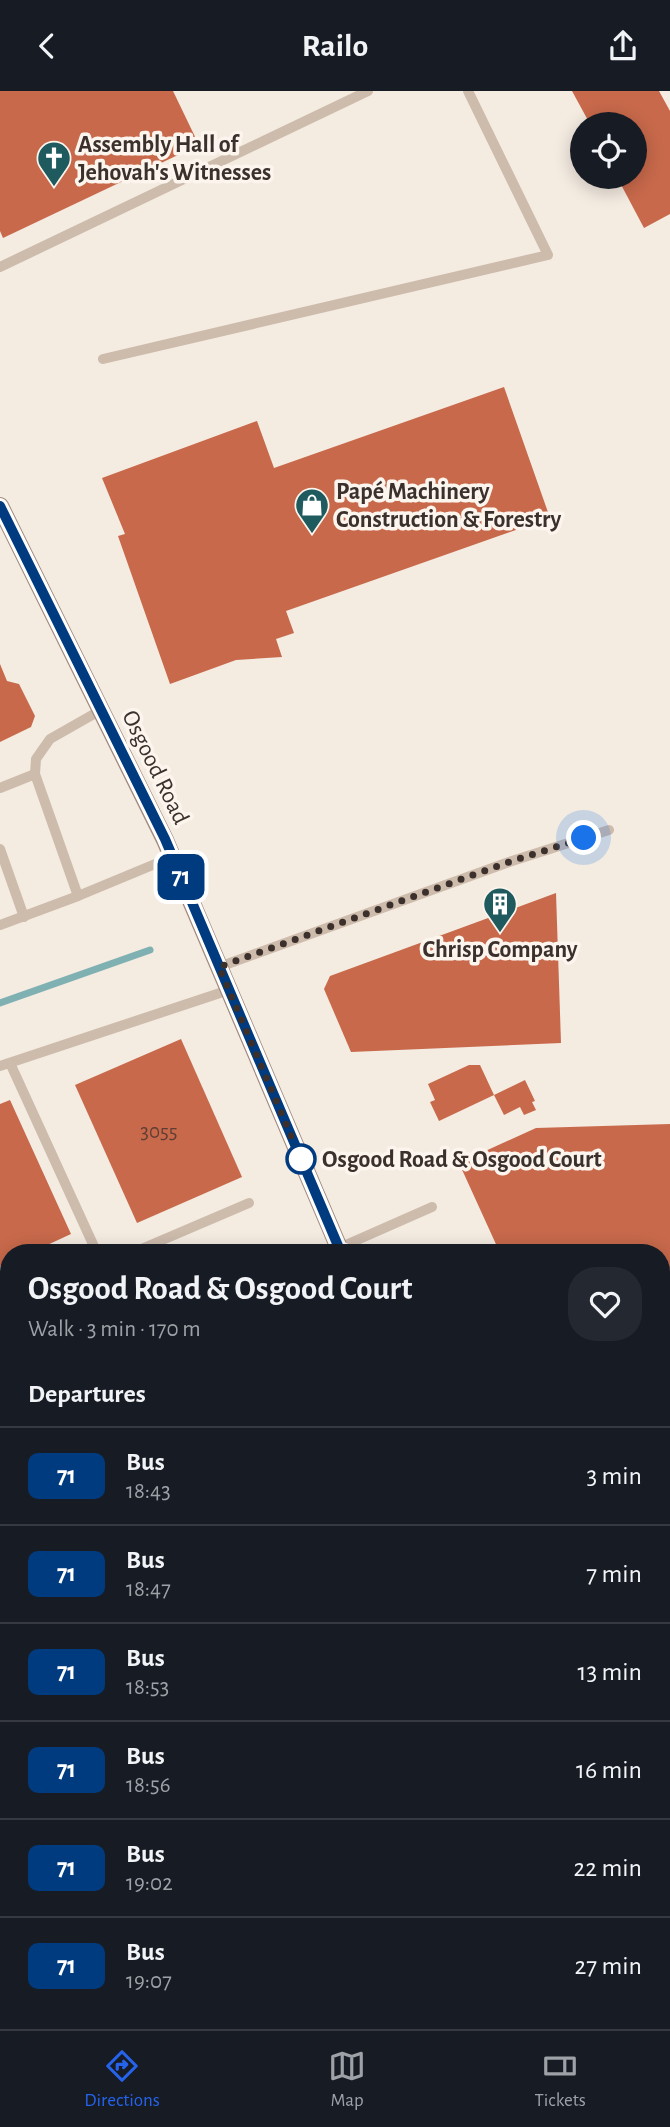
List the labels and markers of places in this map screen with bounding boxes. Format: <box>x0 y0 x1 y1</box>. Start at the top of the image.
place label: Assembly Hall of Jehovah's Witnesses <box>78 133 271 185</box>
church icon: Assembly Hall of Jehovah's Witnesses <box>35 139 73 188</box>
place label: Papé Machinery Construction & Forestry <box>336 480 562 532</box>
shop icon: Papé Machinery Construction & Forestry <box>293 486 331 535</box>
building icon: Chrisp Company <box>481 885 519 934</box>
place label: Chrisp Company <box>422 938 578 962</box>
marker: Osgood Road & Osgood Court <box>286 1144 316 1174</box>
place label: Osgood Road & Osgood Court <box>322 1148 602 1172</box>

